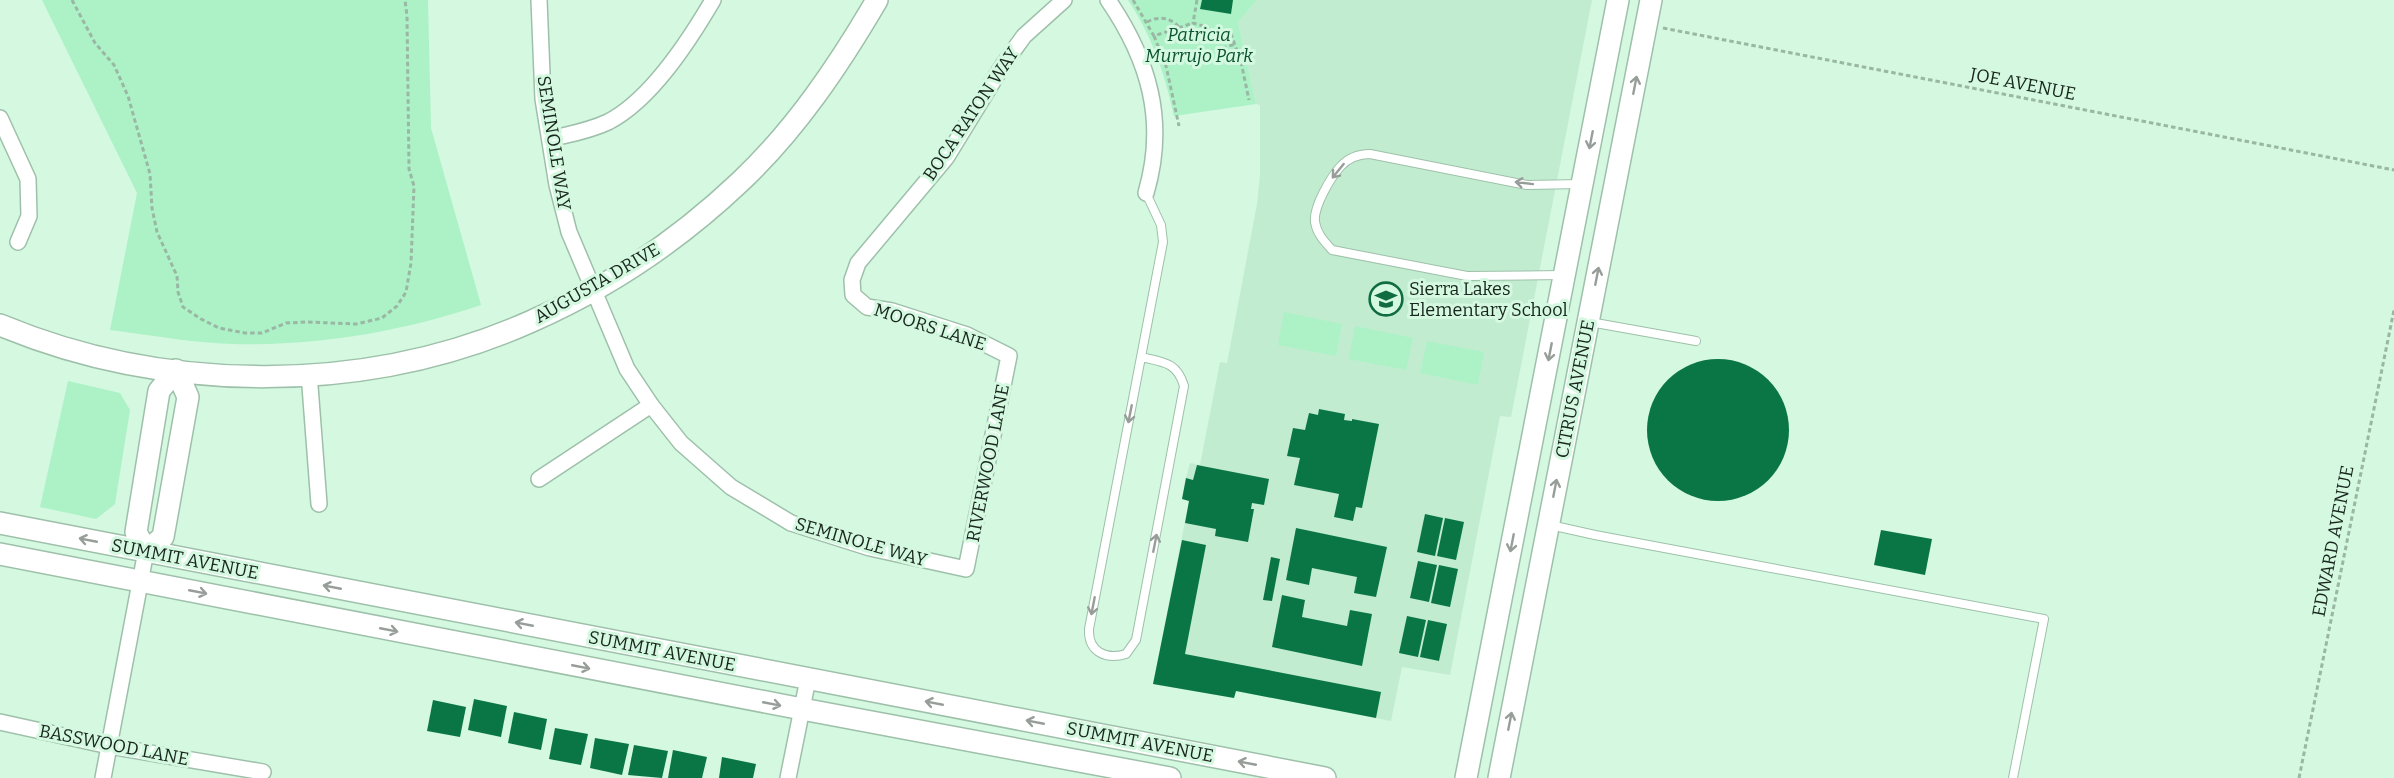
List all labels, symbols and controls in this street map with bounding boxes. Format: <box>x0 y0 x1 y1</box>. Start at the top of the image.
park label: Patricia Murrujo Park <box>1145 24 1253 67</box>
street label: BOCA RATON WAY <box>918 43 1024 185</box>
street label: JOE AVENUE <box>1967 63 2078 105</box>
street label: SEMINOLE WAY <box>532 74 576 212</box>
one-way arrow <box>1630 75 1641 95</box>
one-way arrow <box>1585 130 1596 149</box>
one-way arrow <box>1332 163 1345 179</box>
one-way arrow <box>1515 178 1534 189</box>
street label: AUGUSTA DRIVE <box>530 238 664 328</box>
one-way arrow <box>1592 267 1603 286</box>
place label: Sierra Lakes Elementary School <box>1409 278 1568 321</box>
school or university icon: Sierra Lakes Elementary School <box>1368 281 1404 317</box>
street label: MOORS LANE <box>871 299 989 355</box>
street label: CITRUS AVENUE <box>1551 318 1599 460</box>
one-way arrow <box>1544 342 1555 361</box>
street label: RIVERWOOD LANE <box>962 382 1014 544</box>
one-way arrow <box>1124 404 1135 424</box>
street label: EDWARD AVENUE <box>2308 464 2358 618</box>
one-way arrow <box>1550 479 1561 498</box>
street label: SEMINOLE WAY <box>793 513 930 571</box>
one-way arrow <box>1150 533 1161 553</box>
one-way arrow <box>1506 533 1517 553</box>
one-way arrow <box>79 534 99 545</box>
street label: SUMMIT AVENUE <box>110 534 260 584</box>
one-way arrow <box>323 581 343 592</box>
one-way arrow <box>188 587 207 598</box>
one-way arrow <box>1087 596 1098 615</box>
one-way arrow <box>514 618 534 629</box>
one-way arrow <box>379 625 399 636</box>
street label: SUMMIT AVENUE <box>587 626 737 676</box>
one-way arrow <box>571 662 590 673</box>
one-way arrow <box>924 697 944 708</box>
one-way arrow <box>762 699 782 710</box>
one-way arrow <box>1505 711 1516 731</box>
one-way arrow <box>1025 716 1045 727</box>
street label: SUMMIT AVENUE <box>1065 717 1215 767</box>
street label: BASSWOOD LANE <box>37 720 191 770</box>
one-way arrow <box>1237 757 1257 768</box>

